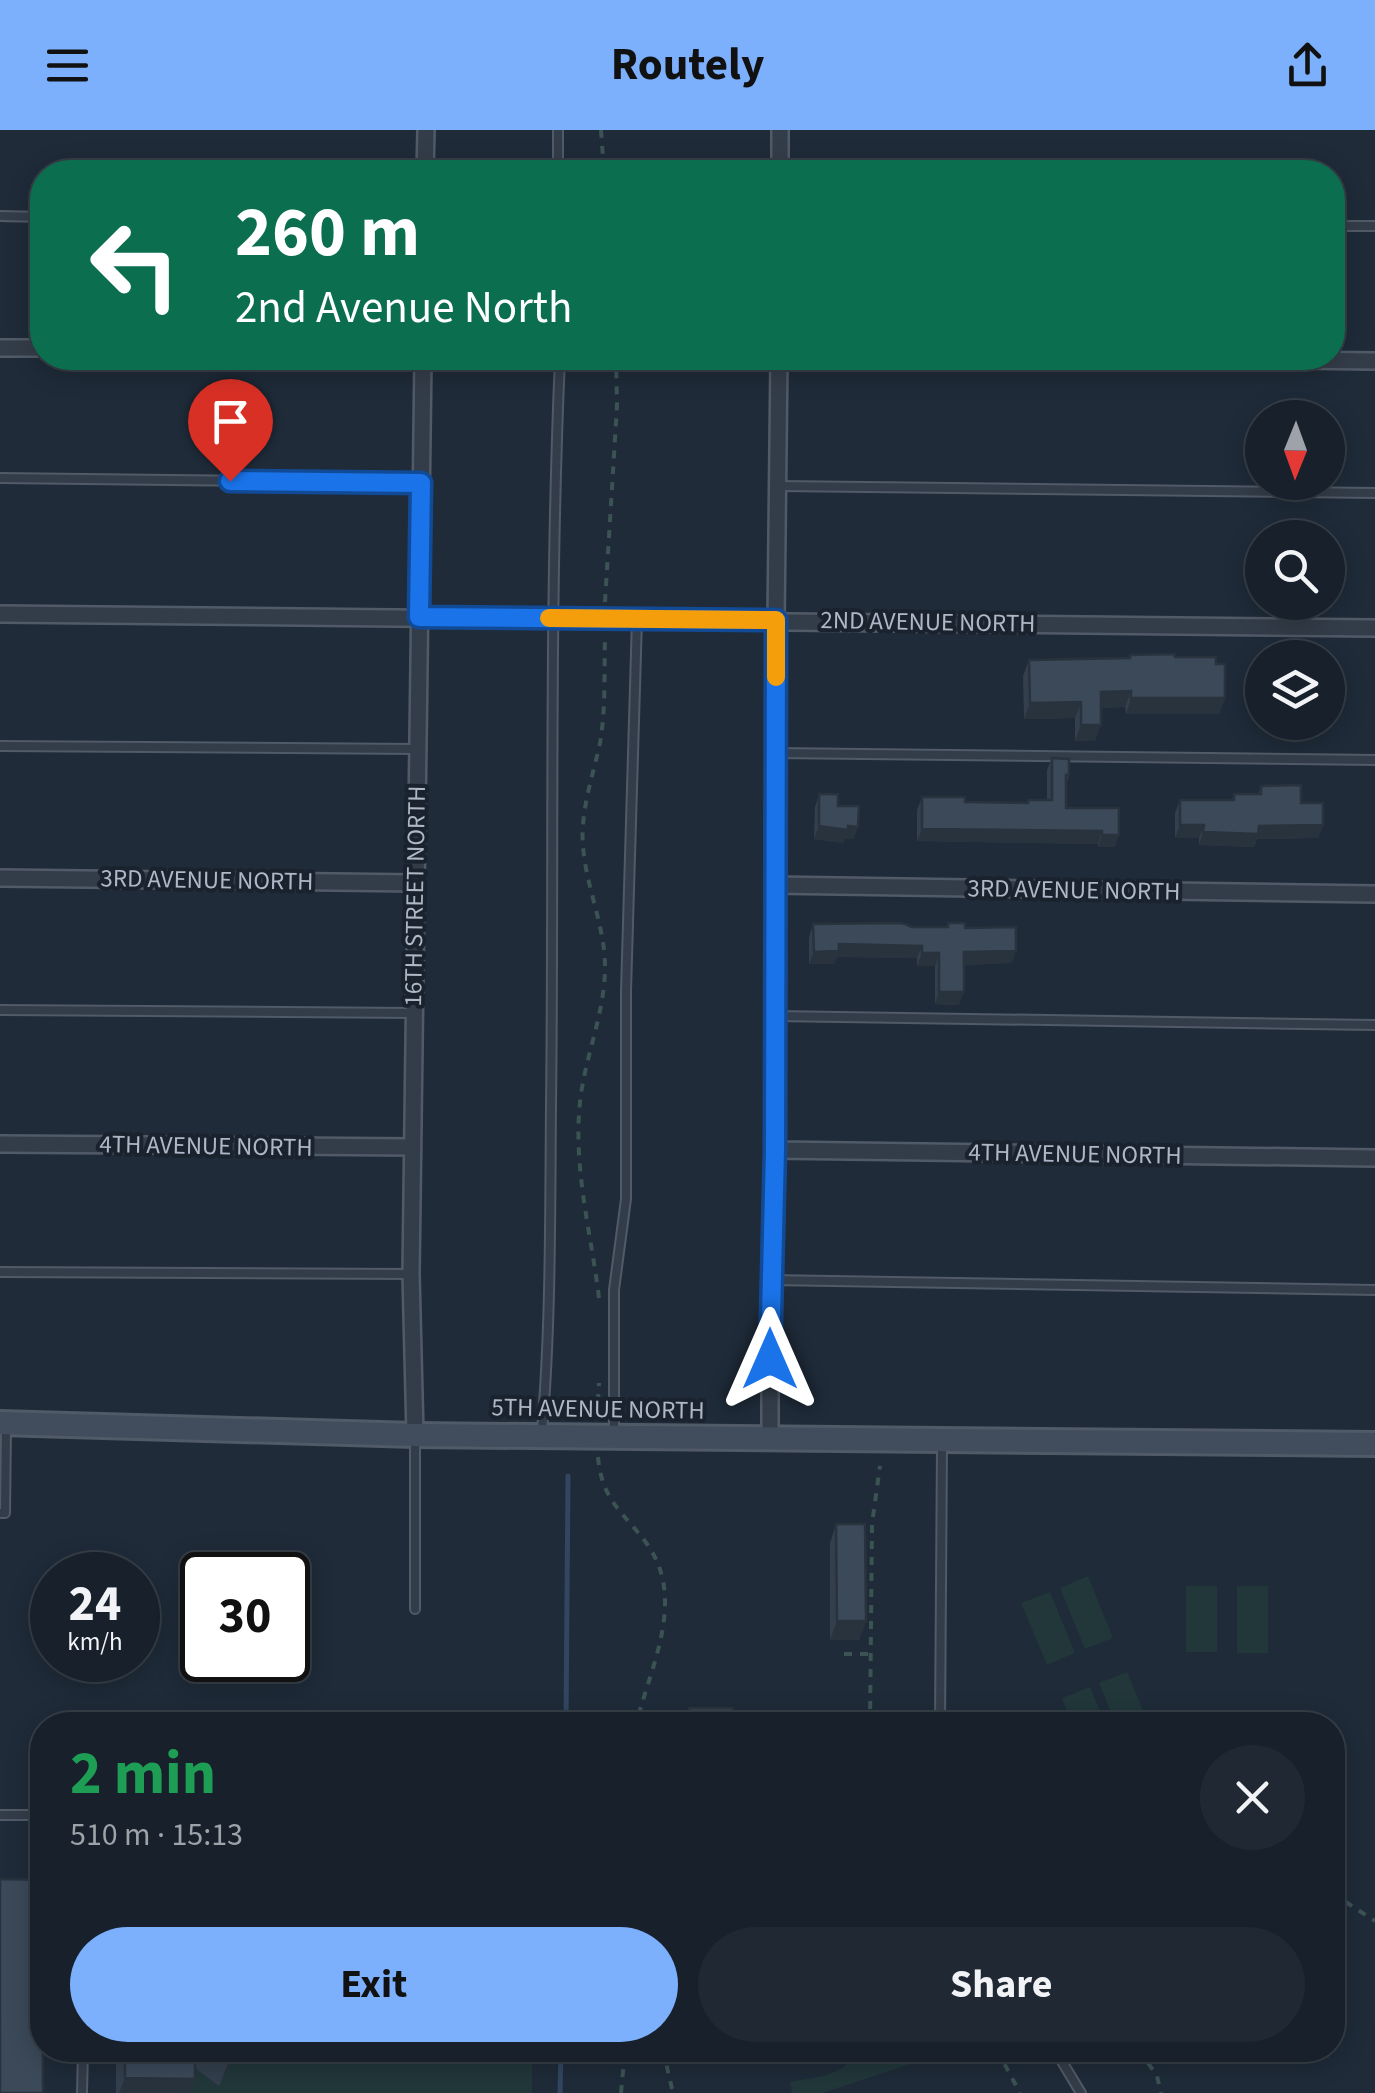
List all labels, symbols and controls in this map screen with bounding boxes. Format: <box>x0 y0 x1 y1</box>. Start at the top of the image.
text: Routely <box>611 33 764 97</box>
icon: menu <box>40 38 95 93</box>
icon: share <box>1280 38 1335 93</box>
text: 260 m <box>235 183 420 283</box>
icon: left <box>70 200 200 330</box>
text: 2nd Avenue North <box>235 276 572 340</box>
pin <box>188 379 273 482</box>
icon: arrive <box>203 394 258 449</box>
north arrow <box>1245 400 1345 500</box>
map controls <box>1245 400 1345 740</box>
button: search <box>1245 520 1345 620</box>
street label: 2ND AVENUE NORTH <box>820 602 1036 642</box>
button: layers <box>1245 640 1345 740</box>
street label: 16TH STREET NORTH <box>395 785 435 1007</box>
street label: 3RD AVENUE NORTH <box>100 860 314 900</box>
street label: 3RD AVENUE NORTH <box>967 870 1181 910</box>
street label: 4TH AVENUE NORTH <box>99 1126 313 1166</box>
street label: 4TH AVENUE NORTH <box>968 1134 1182 1174</box>
position arrow <box>718 1307 822 1411</box>
street label: 5TH AVENUE NORTH <box>491 1389 705 1429</box>
speed limit sign: 30 <box>180 1552 310 1682</box>
text: 24 <box>69 1569 121 1640</box>
text: km/h <box>67 1624 123 1660</box>
text: 2 min <box>70 1732 216 1817</box>
button: close <box>1200 1745 1305 1850</box>
text: 510 m · 15:13 <box>70 1812 243 1858</box>
button: Exit <box>70 1927 678 2042</box>
button: Share <box>698 1927 1305 2042</box>

